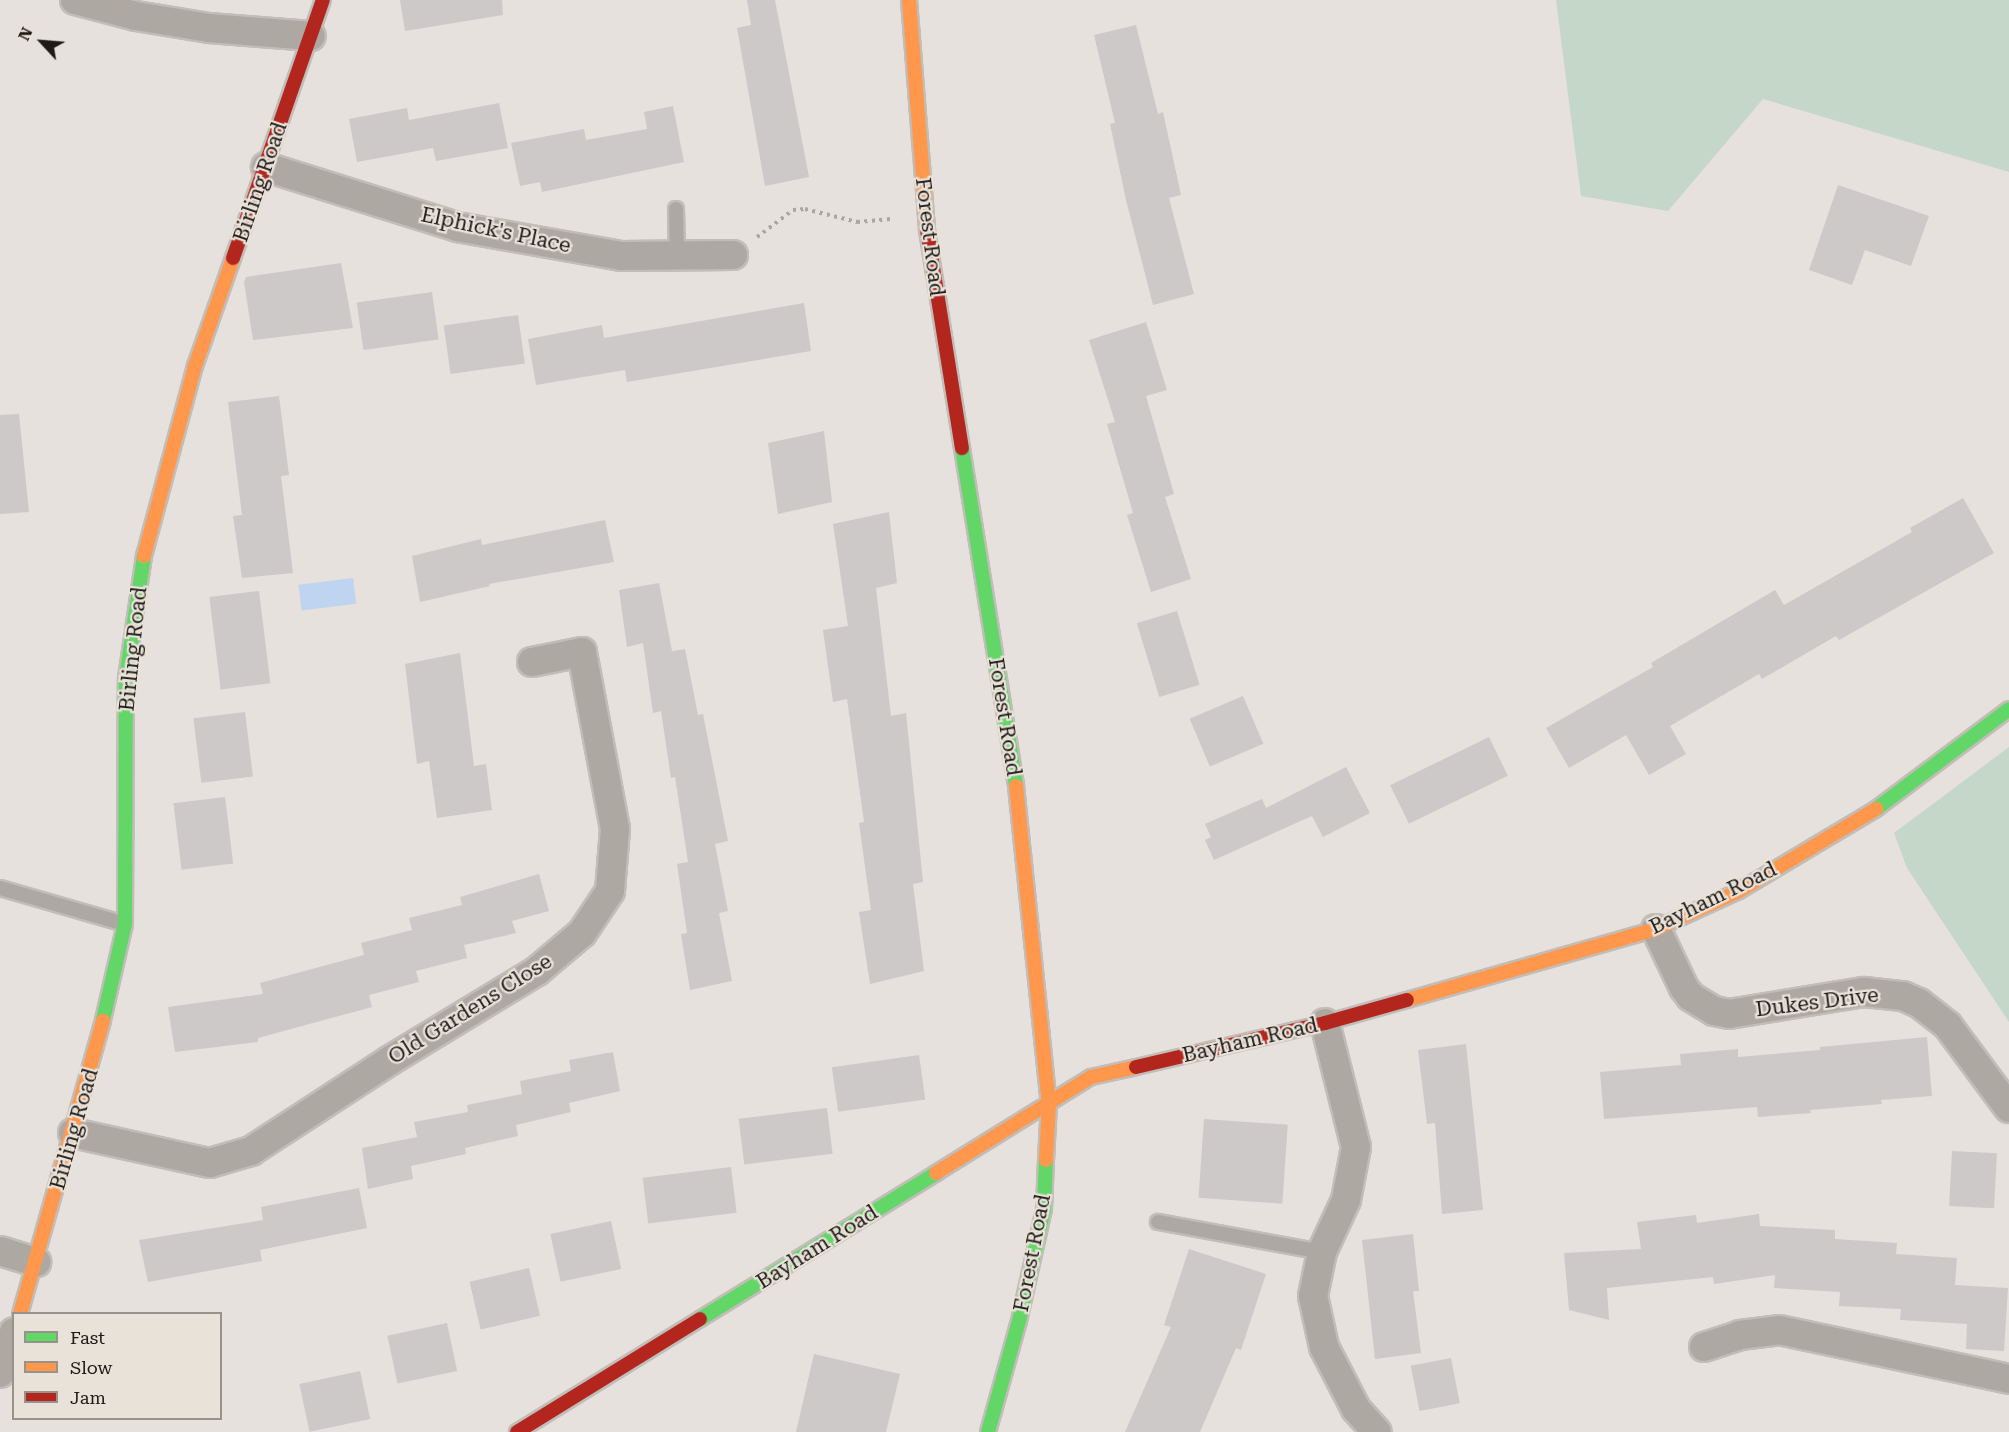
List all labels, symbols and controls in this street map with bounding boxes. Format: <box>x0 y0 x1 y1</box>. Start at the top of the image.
north arrow <box>12 12 72 72</box>
text: N <box>14 24 37 44</box>
street label: Birling Road <box>228 119 292 245</box>
street label: Forest Road <box>910 176 950 298</box>
street label: Elphick's Place <box>419 202 573 258</box>
street label: Birling Road <box>114 586 152 712</box>
street label: Forest Road <box>983 656 1027 778</box>
street label: Bayham Road <box>1645 856 1781 940</box>
street label: Old Gardens Close <box>384 948 556 1070</box>
street label: Dukes Drive <box>1754 982 1880 1022</box>
street label: Bayham Road <box>1180 1012 1320 1068</box>
street label: Birling Road <box>45 1065 103 1193</box>
street label: Forest Road <box>1008 1192 1056 1314</box>
street label: Bayham Road <box>752 1200 882 1294</box>
legend <box>12 1312 222 1420</box>
text: Fast <box>70 1327 105 1348</box>
text: Slow <box>70 1357 112 1378</box>
text: Jam <box>70 1387 106 1408</box>

